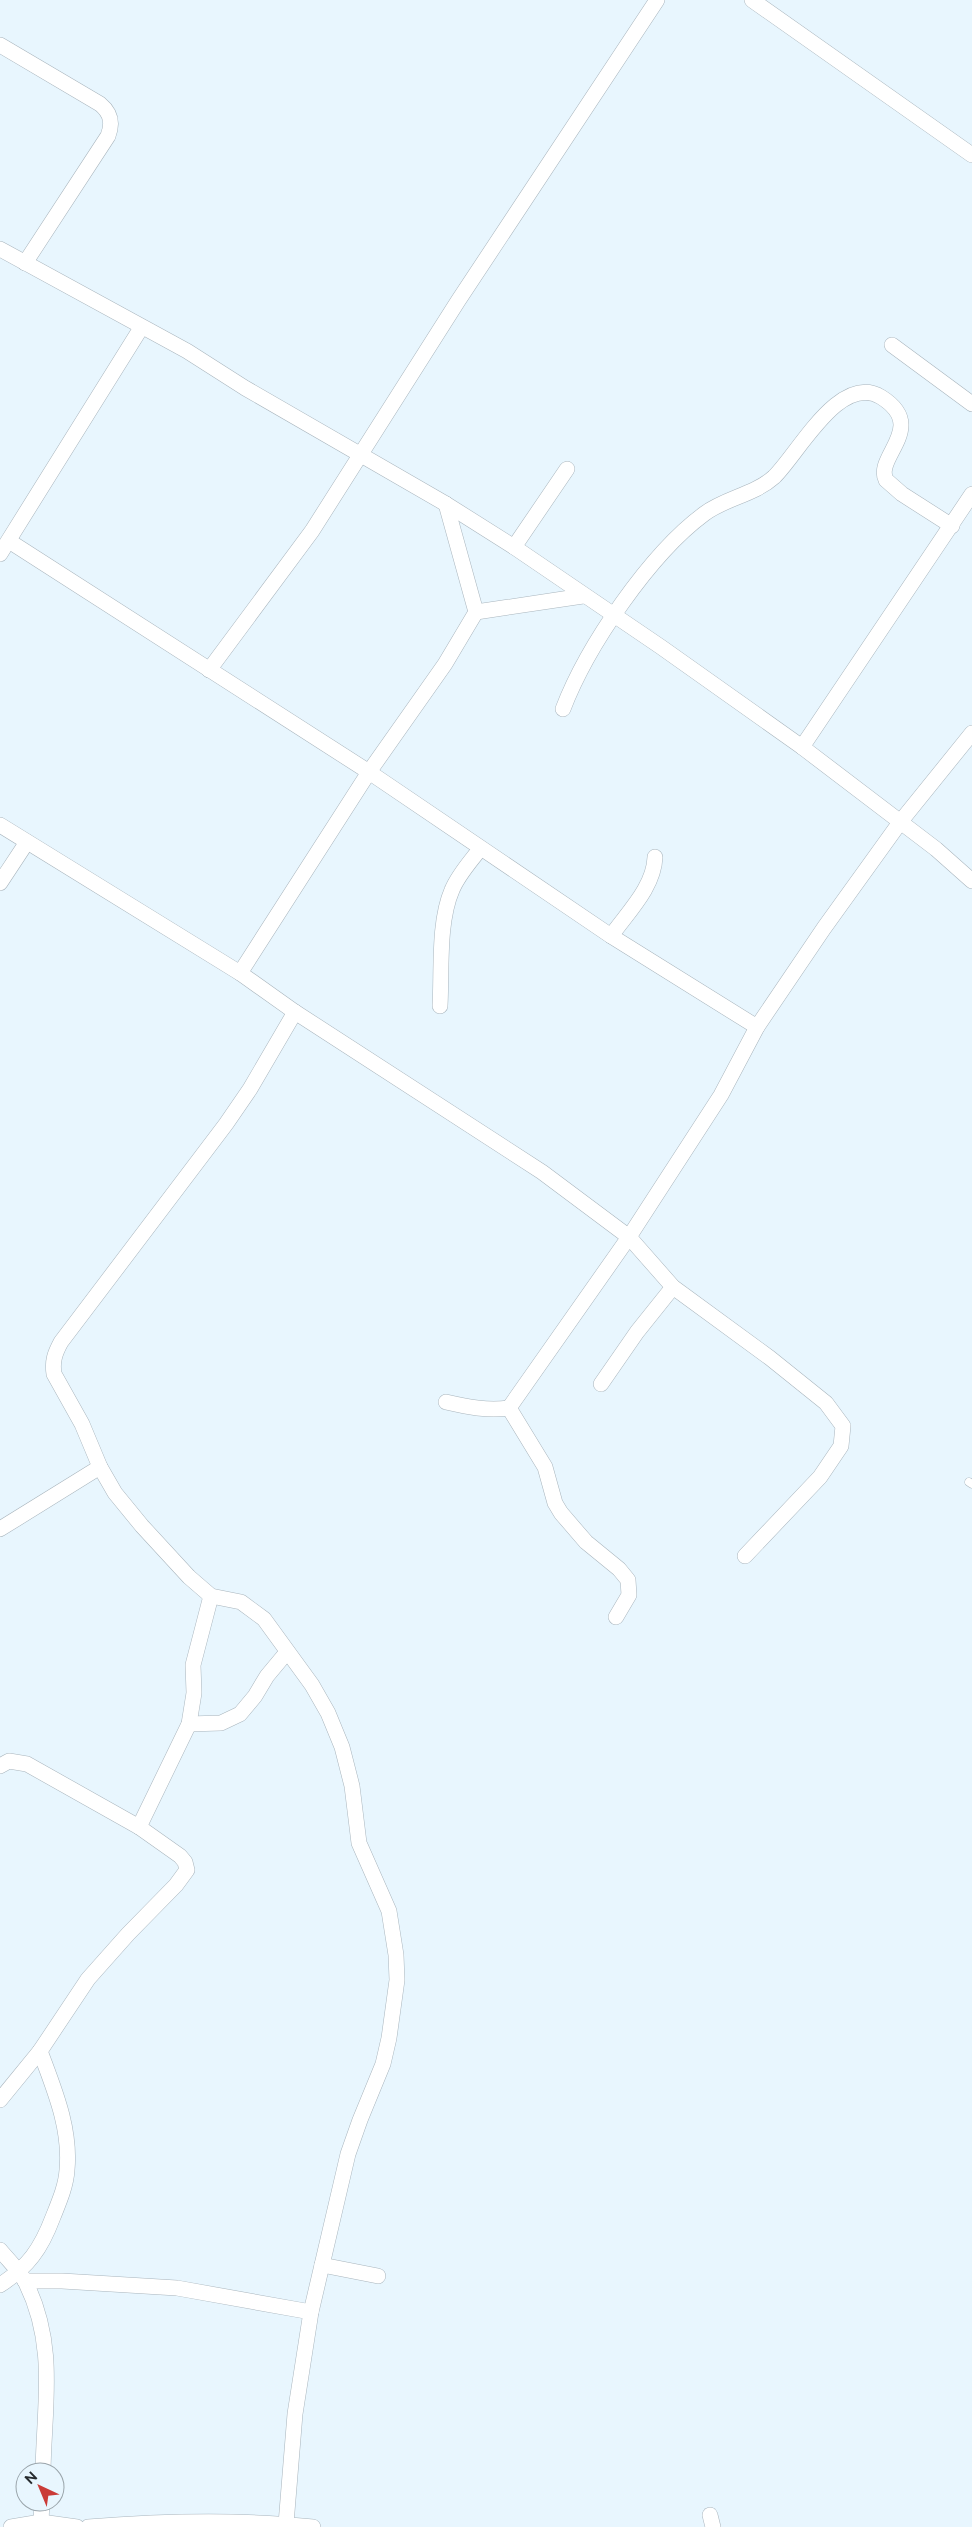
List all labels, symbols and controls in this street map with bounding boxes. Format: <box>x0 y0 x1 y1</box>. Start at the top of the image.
north arrow <box>15 2462 65 2512</box>
text: N <box>22 2468 40 2487</box>

